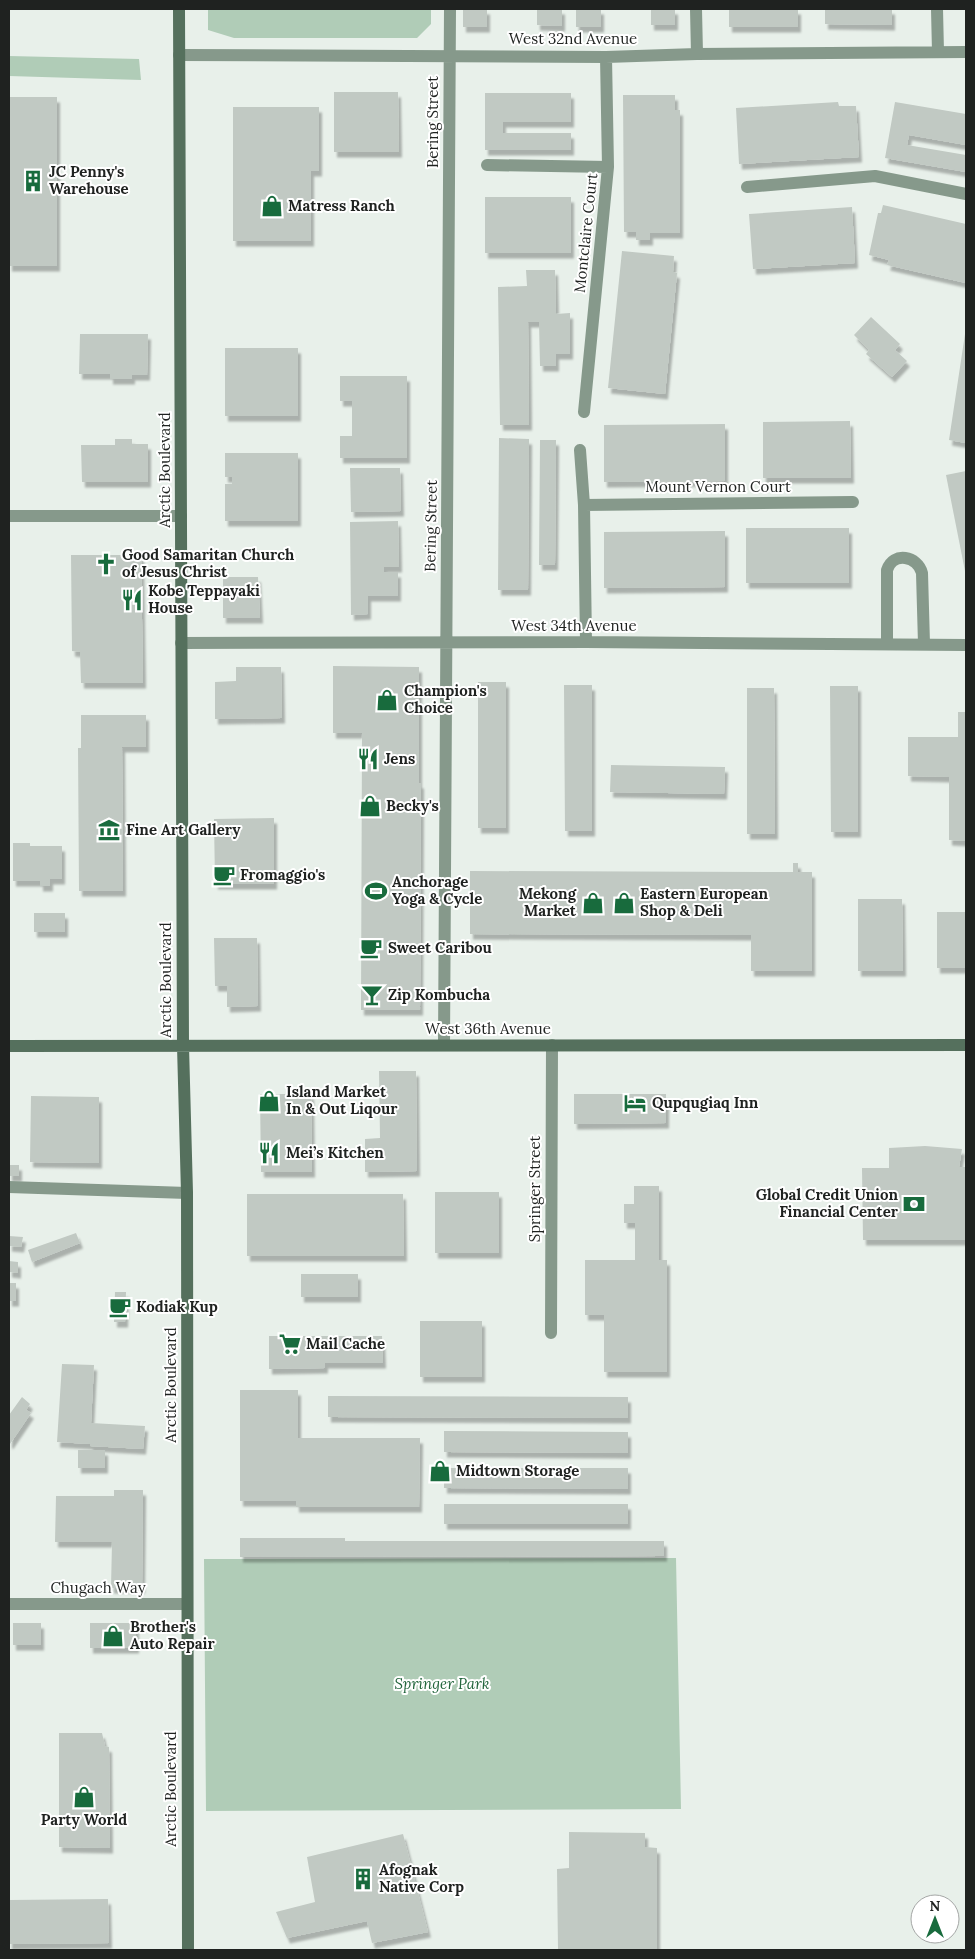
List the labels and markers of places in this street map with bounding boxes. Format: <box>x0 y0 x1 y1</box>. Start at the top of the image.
place label: JC Penny's Warehouse <box>49 162 129 198</box>
building icon: JC Penny's Warehouse <box>20 168 46 194</box>
shop icon: Matress Ranch <box>259 193 285 219</box>
place label: Matress Ranch <box>288 196 396 215</box>
place label: Good Samaritan Church of Jesus Christ <box>122 545 295 581</box>
church icon: Good Samaritan Church of Jesus Christ <box>93 551 119 577</box>
place label: Kobe Teppayaki House <box>148 581 260 617</box>
restaurant icon: Kobe Teppayaki House <box>119 587 145 613</box>
place label: Champion's Choice <box>404 681 487 717</box>
shop icon: Champion's Choice <box>374 687 400 713</box>
restaurant icon: Jens <box>355 746 381 772</box>
place label: Jens <box>384 749 415 768</box>
shop icon: Becky's <box>357 793 383 819</box>
place label: Becky's <box>386 796 439 815</box>
museum icon: Fine Art Gallery <box>96 817 122 843</box>
place label: Fine Art Gallery <box>126 820 241 839</box>
cafe icon: Fromaggio's <box>211 862 237 888</box>
place label: Fromaggio's <box>240 865 325 884</box>
place label: Anchorage Yoga & Cycle <box>392 872 482 908</box>
sports icon: Anchorage Yoga & Cycle <box>363 878 389 904</box>
place label: Mekong Market <box>519 884 577 920</box>
place label: Eastern European Shop & Deli <box>640 884 768 920</box>
shop icon: Mekong Market <box>580 890 606 916</box>
shop icon: Eastern European Shop & Deli <box>611 890 637 916</box>
cafe icon: Sweet Caribou <box>358 935 384 961</box>
place label: Sweet Caribou <box>388 938 492 957</box>
bar icon: Zip Kombucha <box>359 982 385 1008</box>
place label: Zip Kombucha <box>388 985 490 1004</box>
place label: Island Market In & Out Liqour <box>286 1082 398 1118</box>
shop icon: Island Market In & Out Liqour <box>256 1088 282 1114</box>
hotel icon: Qupqugiaq Inn <box>622 1090 648 1116</box>
place label: Qupqugiaq Inn <box>652 1093 759 1112</box>
restaurant icon: Mei’s Kitchen <box>256 1140 282 1166</box>
place label: Mei’s Kitchen <box>286 1143 384 1162</box>
place label: Global Credit Union Financial Center <box>756 1185 899 1221</box>
bank icon: Global Credit Union Financial Center <box>901 1191 927 1217</box>
cafe icon: Kodiak Kup <box>107 1294 133 1320</box>
place label: Kodiak Kup <box>136 1297 218 1316</box>
supermarket icon: Mail Cache <box>277 1331 303 1357</box>
place label: Mail Cache <box>306 1334 385 1353</box>
shop icon: Midtown Storage <box>427 1458 453 1484</box>
place label: Midtown Storage <box>456 1461 579 1480</box>
place label: Brother's Auto Repair <box>130 1617 215 1653</box>
shop icon: Brother's Auto Repair <box>100 1623 126 1649</box>
shop icon: Party World <box>71 1784 97 1810</box>
place label: Party World <box>41 1810 127 1829</box>
place label: Afognak Native Corp <box>379 1860 464 1896</box>
building icon: Afognak Native Corp <box>350 1866 376 1892</box>

